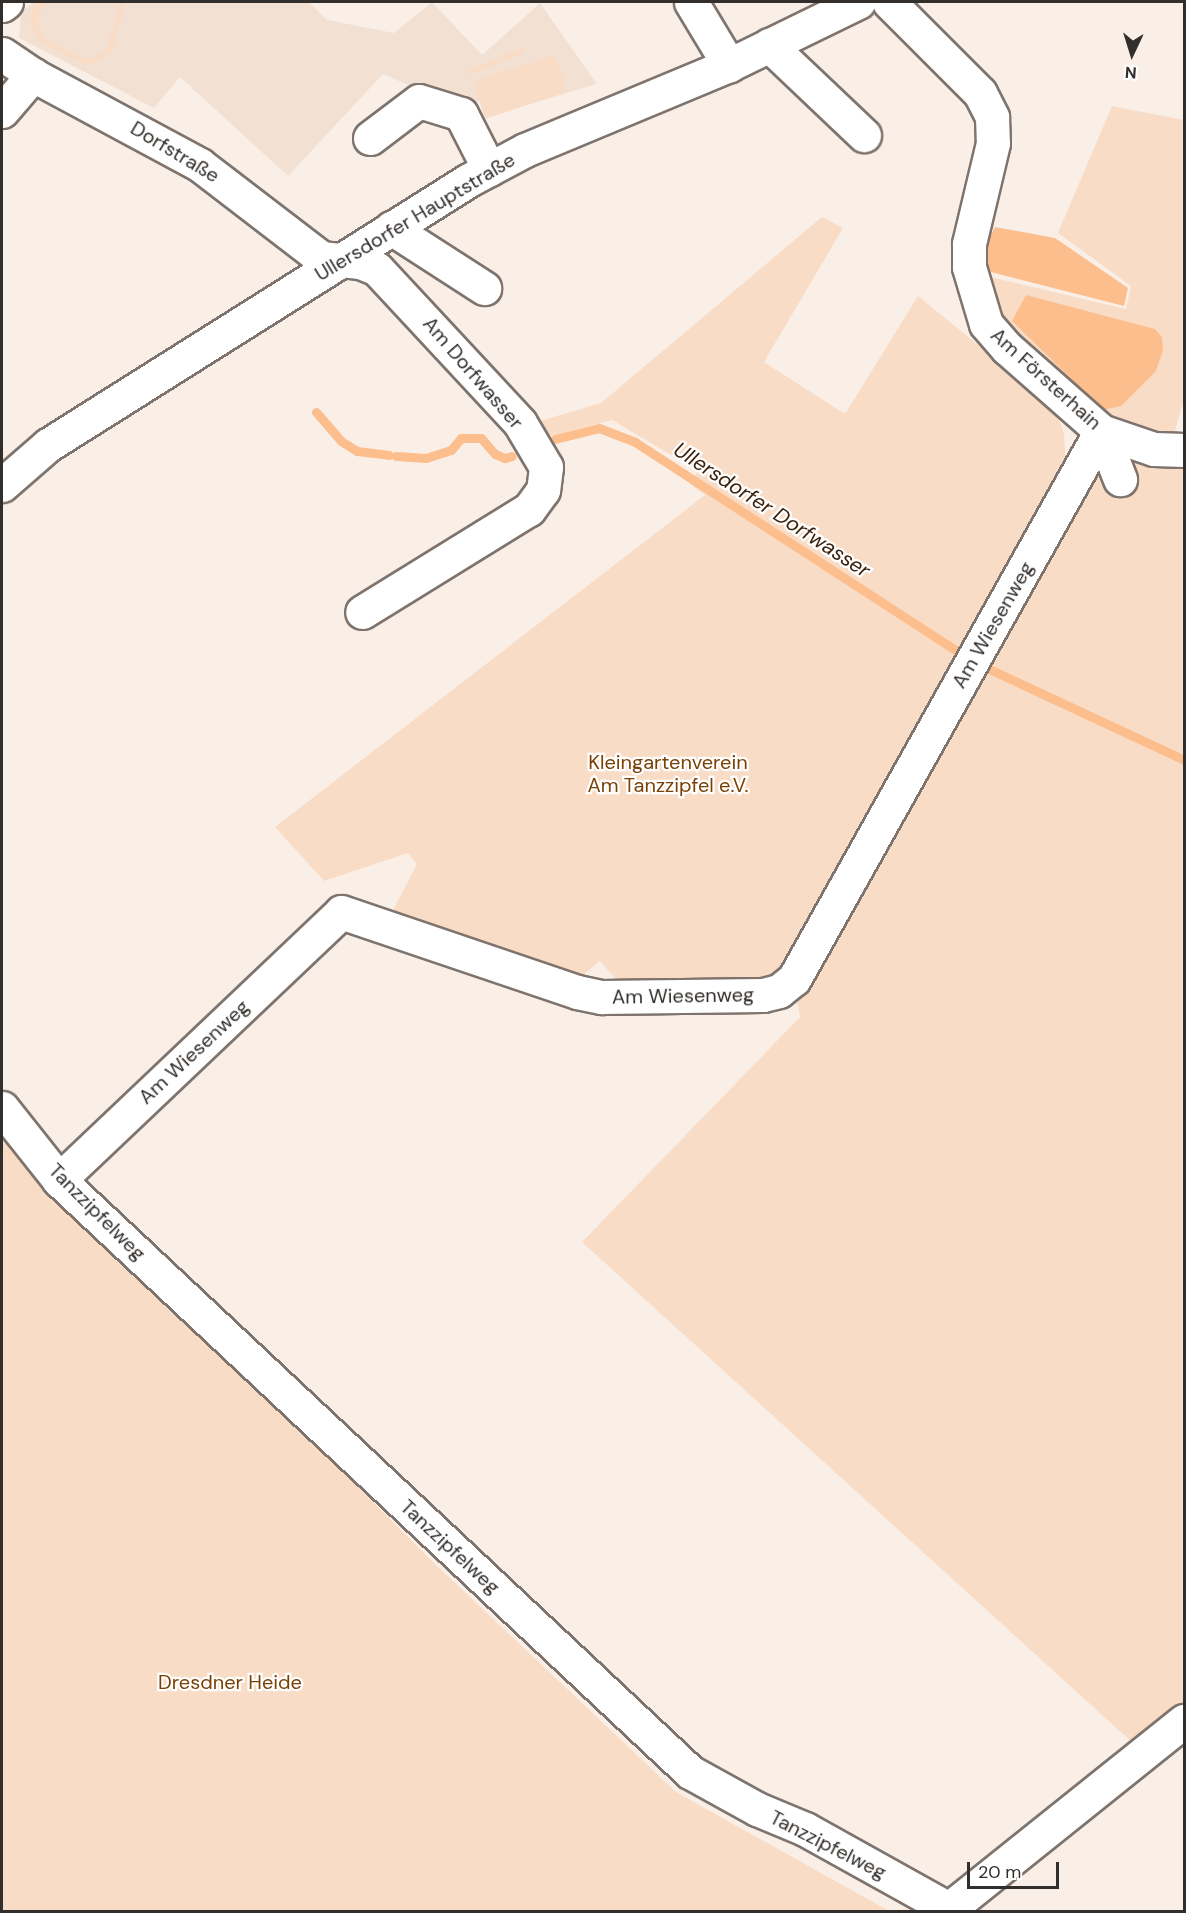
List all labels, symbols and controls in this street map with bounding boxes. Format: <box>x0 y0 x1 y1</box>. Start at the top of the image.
north arrow <box>1102 24 1162 84</box>
text: N <box>1124 62 1137 83</box>
street label: Dorfstraße <box>126 116 224 188</box>
street label: Ullersdorfer Hauptstraße <box>311 148 519 286</box>
street label: Am Dorfwasser <box>418 312 528 434</box>
street label: Am Försterhain <box>986 323 1106 435</box>
water label: Ullersdorfer Dorfwasser <box>669 437 875 583</box>
street label: Am Wiesenweg <box>947 557 1039 693</box>
park label: Kleingartenverein Am Tanzzipfel e.V. <box>587 751 749 798</box>
street label: Am Wiesenweg <box>612 983 754 1009</box>
street label: Am Wiesenweg <box>134 995 254 1109</box>
street label: Tanzzipfelweg <box>44 1159 150 1265</box>
street label: Tanzzipfelweg <box>395 1495 505 1599</box>
park label: Dresdner Heide <box>158 1670 302 1694</box>
street label: Tanzzipfelweg <box>766 1805 890 1885</box>
scale bar <box>970 1850 1062 1888</box>
text: 20 m <box>978 1860 1021 1884</box>

